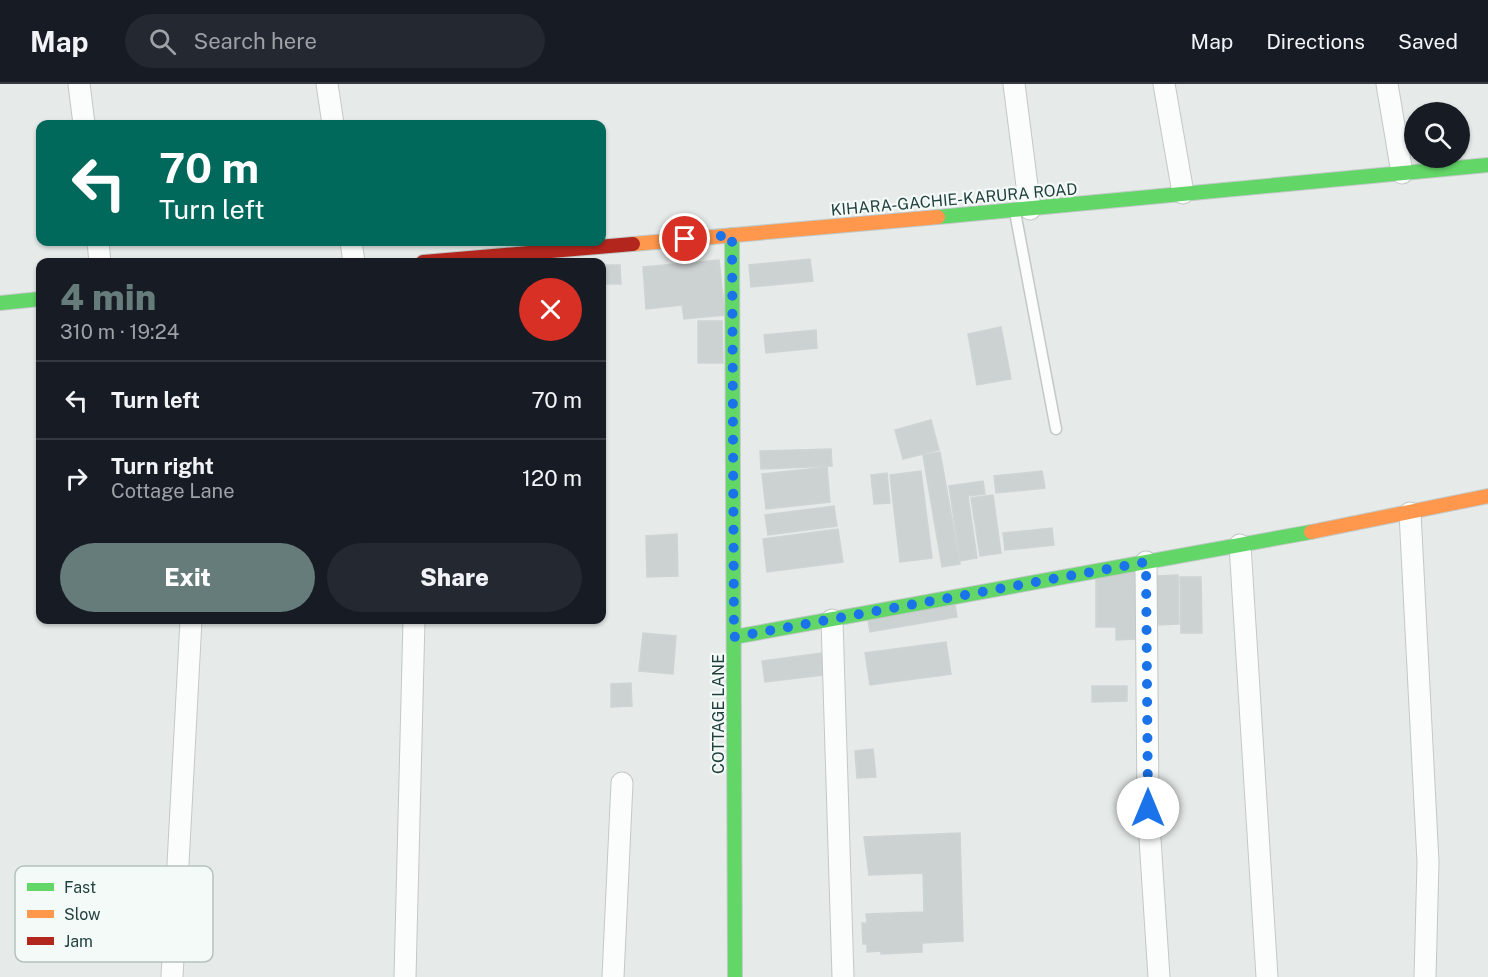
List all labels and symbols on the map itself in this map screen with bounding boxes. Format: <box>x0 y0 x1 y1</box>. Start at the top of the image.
street label: KIHARA-GACHIE-KARURA ROAD <box>830 179 1078 220</box>
pin <box>659 213 710 264</box>
street label: COTTAGE LANE <box>709 654 728 774</box>
position arrow <box>1116 776 1180 840</box>
legend <box>15 866 213 962</box>
text: Fast <box>64 878 96 897</box>
text: Slow <box>64 905 101 924</box>
text: Jam <box>64 932 93 951</box>

